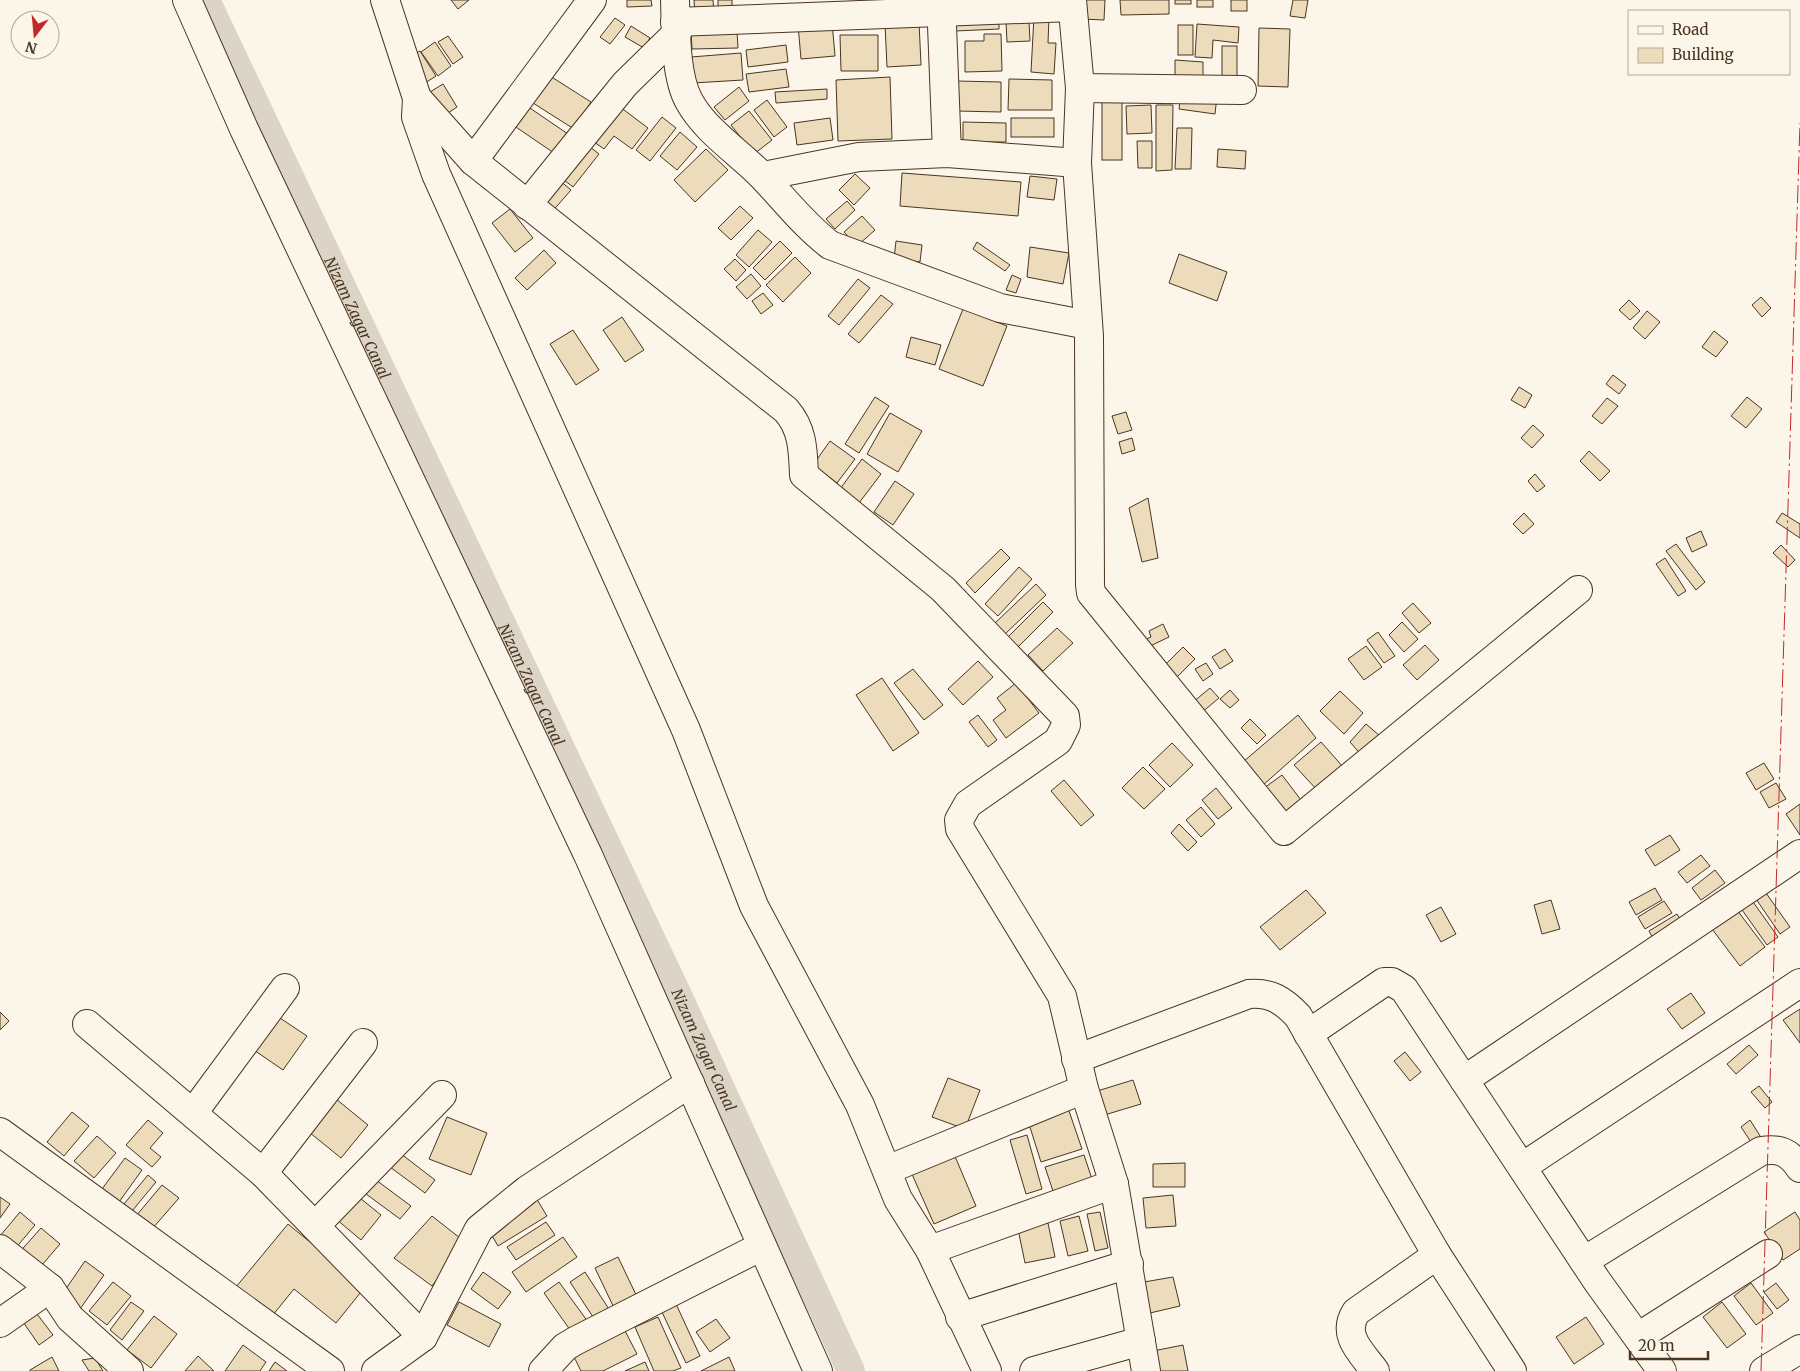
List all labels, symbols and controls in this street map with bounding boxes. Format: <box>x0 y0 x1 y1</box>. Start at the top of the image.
north arrow <box>10 10 60 60</box>
legend <box>1628 10 1790 75</box>
text: Road <box>1672 20 1708 39</box>
text: N <box>24 37 39 58</box>
text: Building <box>1672 45 1734 64</box>
water label: Nizam Zagar Canal <box>320 254 394 382</box>
water label: Nizam Zagar Canal <box>494 621 568 749</box>
water label: Nizam Zagar Canal <box>667 986 740 1114</box>
scale bar <box>1630 1328 1708 1360</box>
text: 20 m <box>1638 1336 1675 1355</box>

